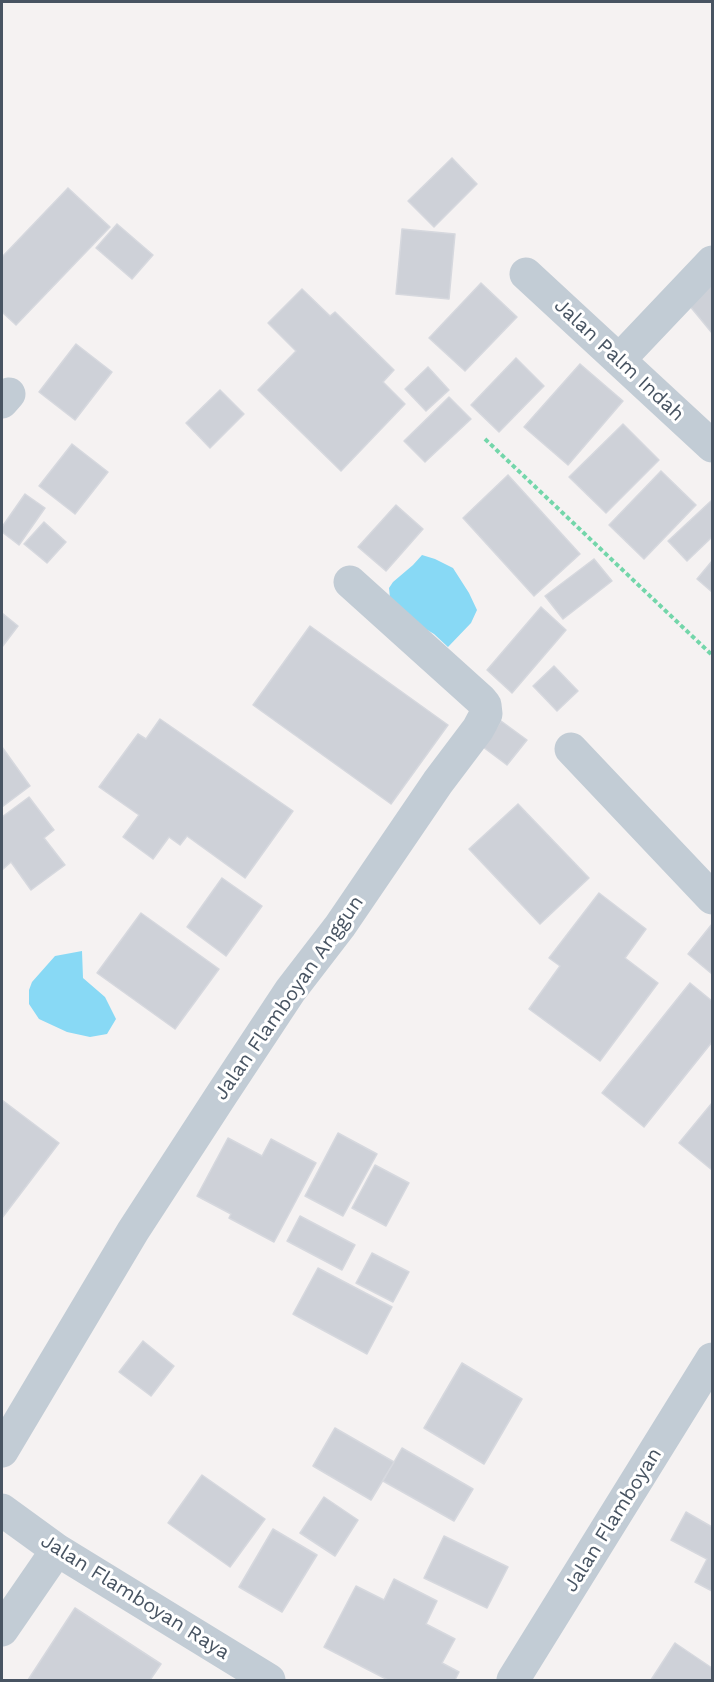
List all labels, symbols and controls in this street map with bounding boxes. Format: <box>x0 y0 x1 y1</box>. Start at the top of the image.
street label: Jalan Palm Indah <box>549 294 689 426</box>
street label: Jalan Flamboyan Anggun <box>209 891 369 1105</box>
street label: Jalan Flamboyan <box>559 1443 667 1597</box>
street label: Jalan Flamboyan Raya <box>36 1529 234 1665</box>

